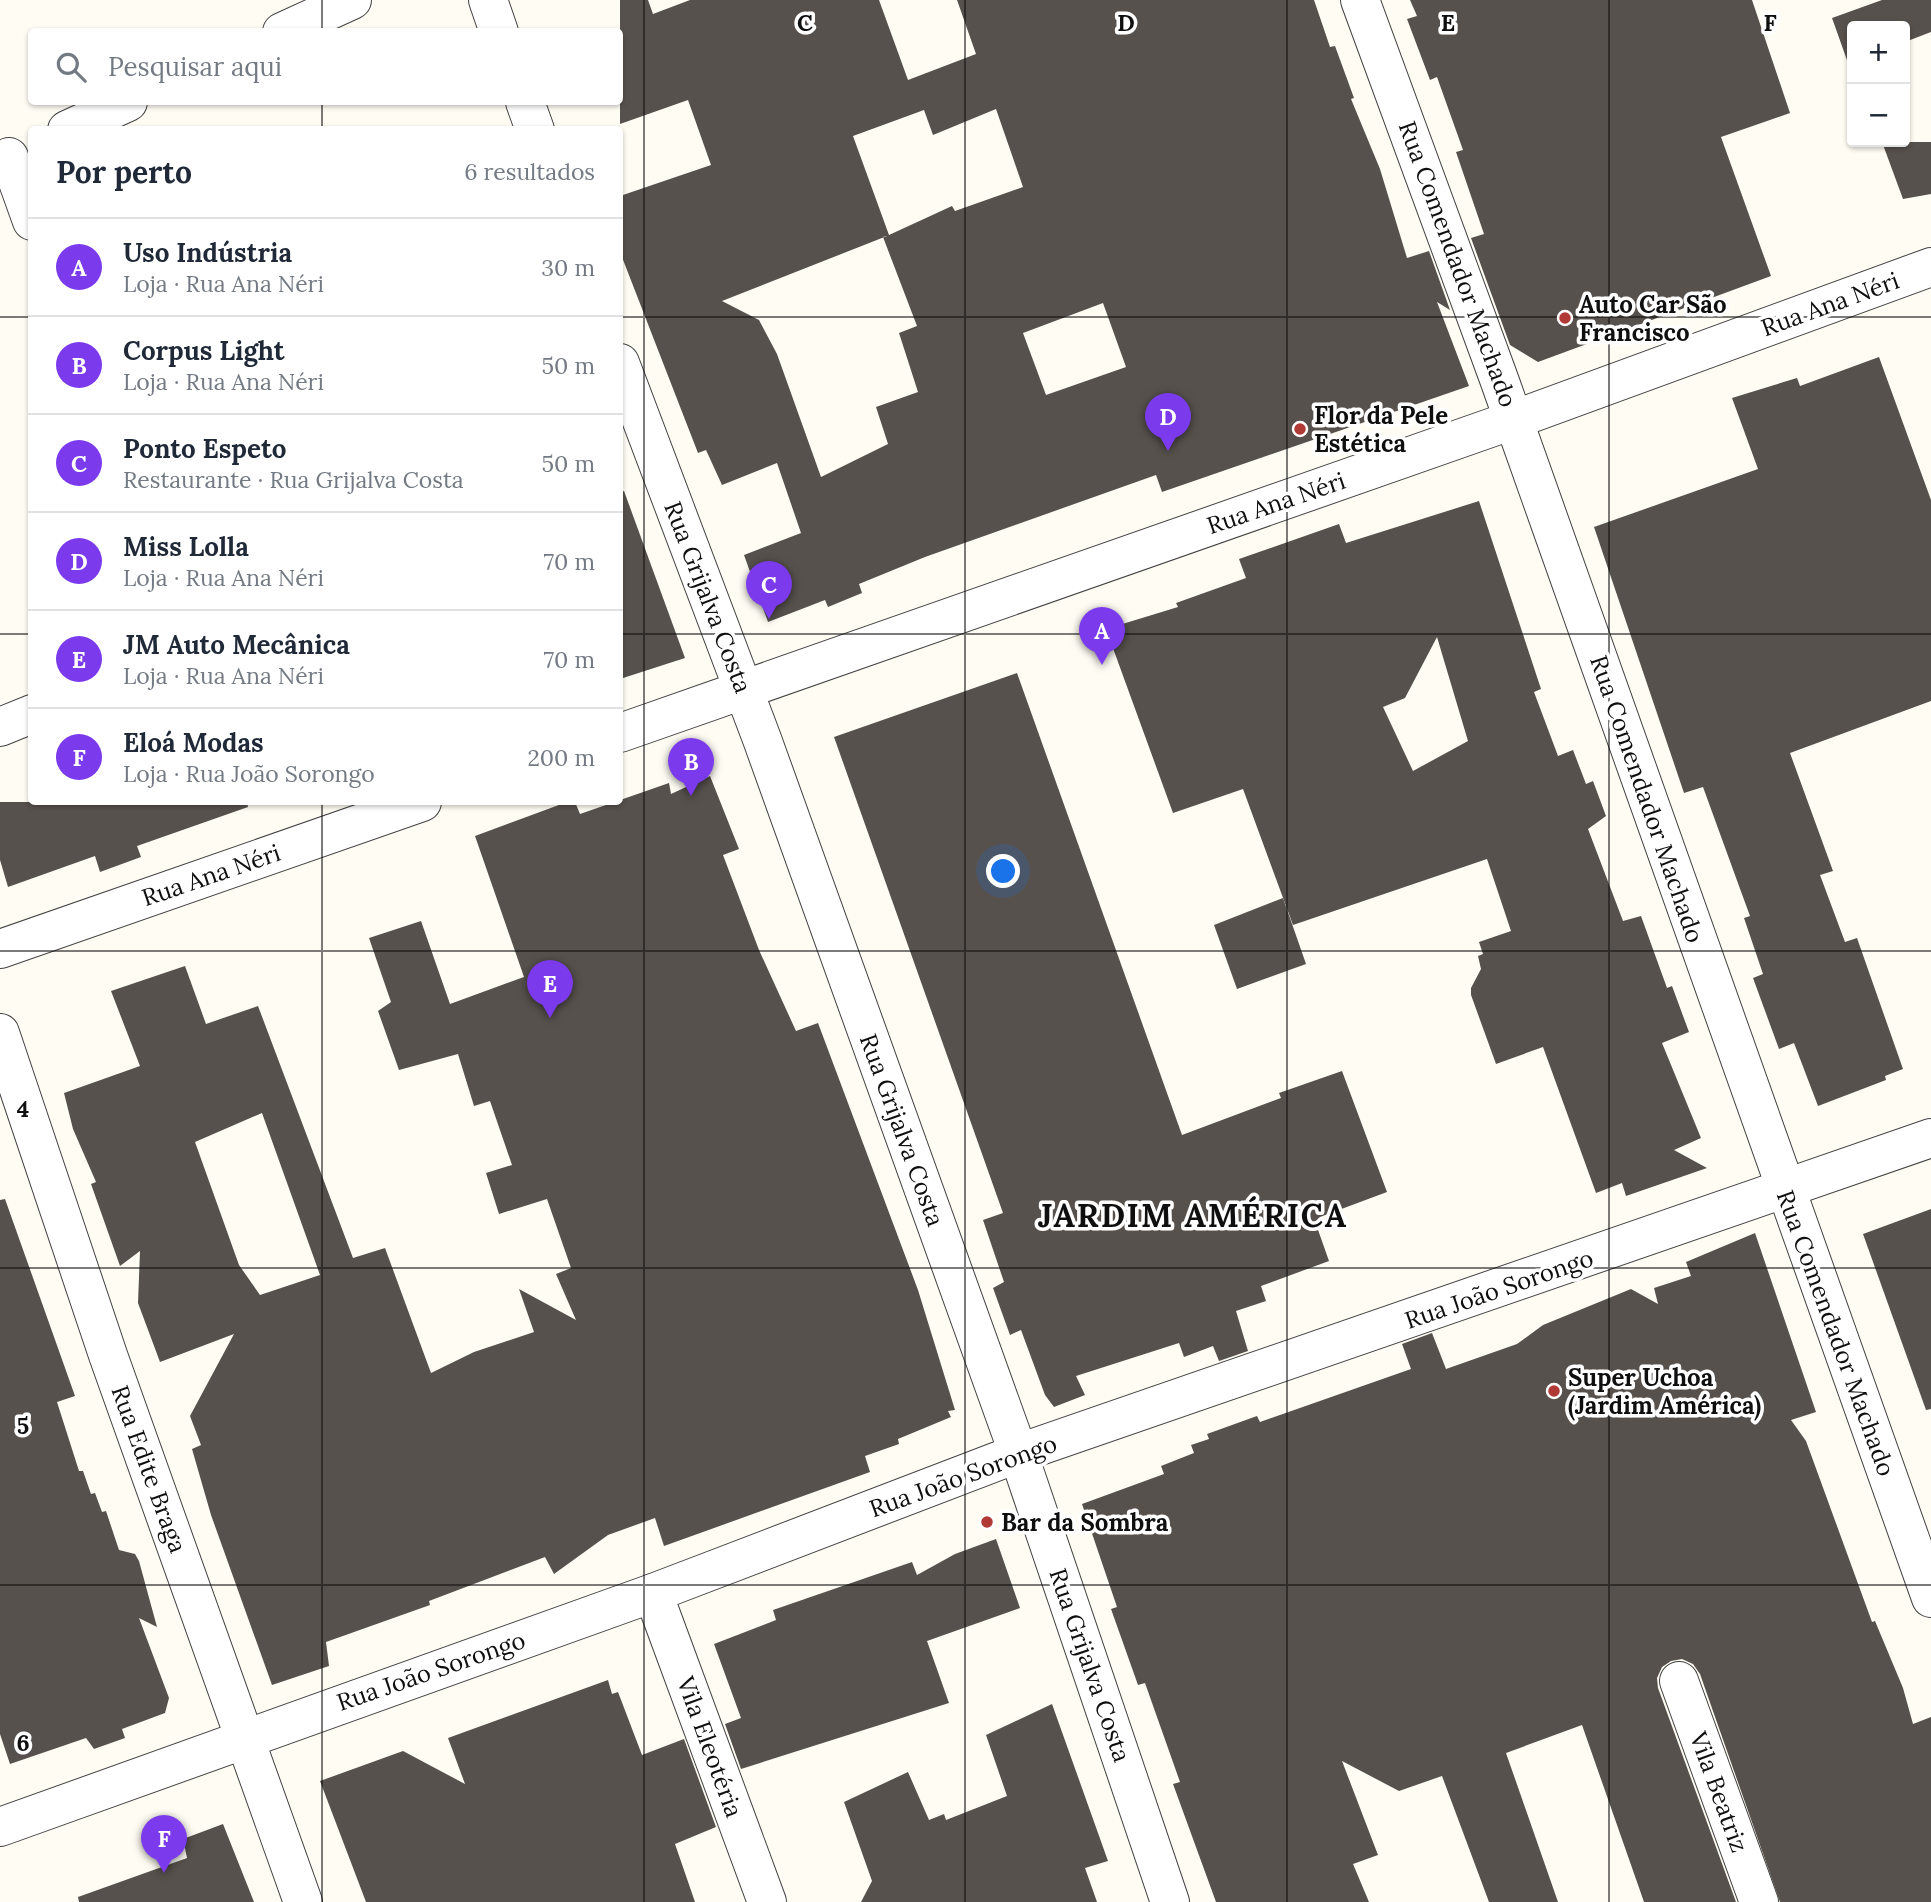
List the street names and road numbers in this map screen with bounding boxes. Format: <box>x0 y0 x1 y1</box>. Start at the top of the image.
street label: Rua Comendador Machado <box>1392 117 1524 411</box>
street label: Rua Ana Néri <box>1757 265 1903 343</box>
street label: Rua Ana Néri <box>1203 465 1349 541</box>
street label: Rua Grijalva Costa <box>657 497 759 697</box>
street label: Rua Comendador Machado <box>1583 651 1711 947</box>
street label: Rua Ana Néri <box>138 837 284 913</box>
street label: Rua Grijalva Costa <box>853 1029 951 1231</box>
street label: Rua Comendador Machado <box>1770 1186 1902 1480</box>
street label: Rua João Sorongo <box>1401 1242 1597 1336</box>
street label: Rua Edite Braga <box>104 1381 194 1557</box>
street label: Rua João Sorongo <box>865 1428 1061 1524</box>
street label: Rua Grijalva Costa <box>1042 1564 1138 1766</box>
street label: Rua João Sorongo <box>333 1624 529 1718</box>
street label: Vila Eleotéria <box>670 1671 750 1822</box>
street label: Vila Beatriz <box>1683 1727 1755 1857</box>

